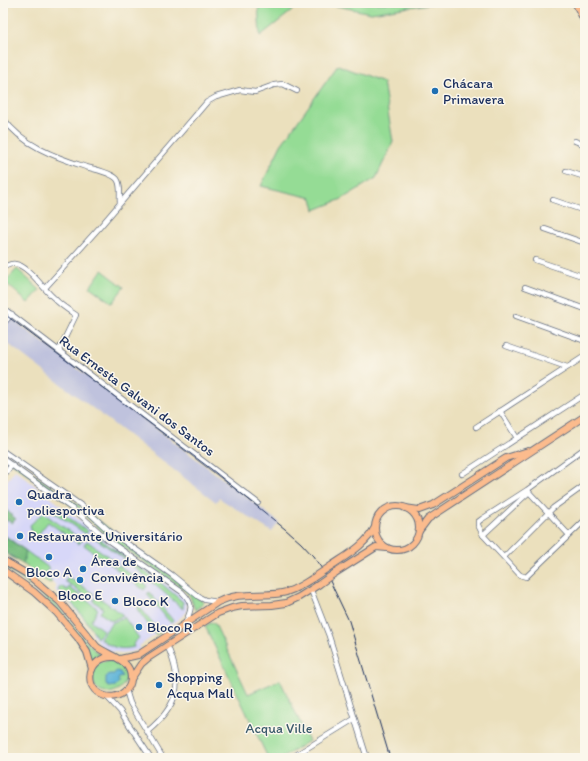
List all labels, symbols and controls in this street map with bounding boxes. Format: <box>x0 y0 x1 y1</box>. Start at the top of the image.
place label: Chácara Primavera <box>443 75 505 108</box>
marker: Chácara Primavera <box>430 86 440 96</box>
street label: Rua Ernesta Galvani dos Santos <box>56 332 218 460</box>
place label: Quadra poliesportiva <box>27 486 105 519</box>
marker: Quadra poliesportiva <box>14 497 24 507</box>
place label: Restaurante Universitário <box>28 528 183 545</box>
marker: Restaurante Universitário <box>15 531 25 541</box>
marker: Bloco A <box>44 552 54 562</box>
place label: Área de Convivência <box>91 553 164 586</box>
place label: Bloco A <box>26 564 72 581</box>
marker: Área de Convivência <box>78 564 88 574</box>
marker: Bloco E <box>75 575 85 585</box>
place label: Bloco E <box>58 587 103 604</box>
place label: Bloco K <box>123 593 169 610</box>
marker: Bloco K <box>110 596 120 606</box>
place label: Bloco R <box>147 619 193 636</box>
marker: Bloco R <box>134 622 144 632</box>
place label: Shopping Acqua Mall <box>167 669 234 702</box>
marker: Shopping Acqua Mall <box>154 680 164 690</box>
park label: Acqua Ville <box>246 720 313 737</box>

